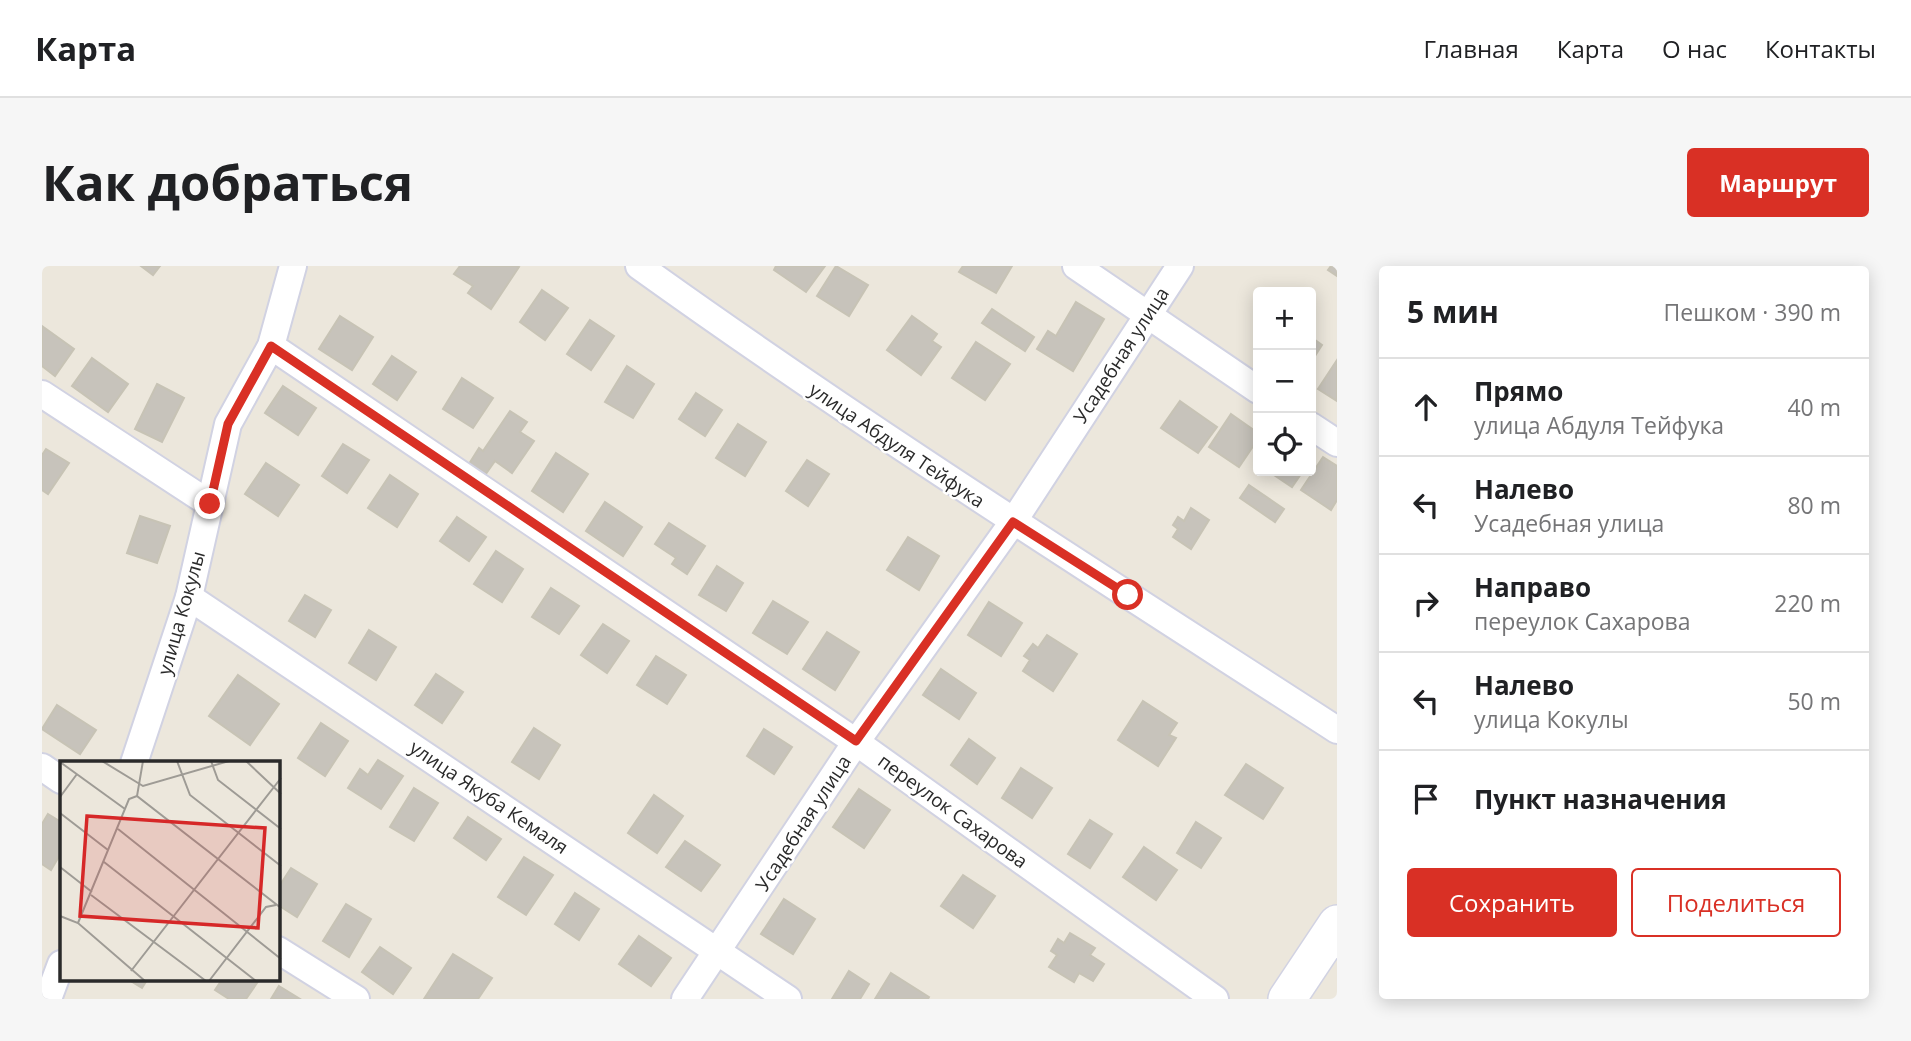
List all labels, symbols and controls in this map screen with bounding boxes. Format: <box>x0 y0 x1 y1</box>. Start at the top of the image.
text: Карта <box>35 26 136 71</box>
text: Главная <box>1424 32 1519 65</box>
text: Карта <box>1557 32 1624 65</box>
text: О нас <box>1662 32 1727 65</box>
text: Контакты <box>1765 32 1876 65</box>
button: Маршрут <box>1687 148 1869 217</box>
text: Как добраться <box>42 149 413 215</box>
street label: Усадебная улица <box>1067 282 1175 428</box>
map controls <box>1253 287 1316 476</box>
button: + <box>1253 287 1316 350</box>
text: 5 мин <box>1407 291 1499 332</box>
text: Пешком · 390 m <box>1664 296 1841 328</box>
button: − <box>1253 350 1316 413</box>
text: Прямо <box>1474 373 1563 409</box>
street label: улица Абдуля Тейфука <box>804 376 990 514</box>
icon: ahead <box>1407 388 1445 426</box>
text: 40 m <box>1787 391 1841 423</box>
text: улица Абдуля Тейфука <box>1474 409 1724 441</box>
button: locate <box>1253 413 1316 476</box>
text: Налево <box>1474 471 1574 507</box>
icon: left <box>1407 486 1445 524</box>
route end <box>194 488 225 519</box>
text: 80 m <box>1787 489 1841 521</box>
text: Усадебная улица <box>1474 507 1664 539</box>
street label: улица Кокулы <box>151 548 211 678</box>
text: Направо <box>1474 569 1591 605</box>
route start <box>1112 579 1143 610</box>
icon: right <box>1407 584 1445 622</box>
text: 220 m <box>1774 587 1841 619</box>
text: переулок Сахарова <box>1474 605 1691 637</box>
text: Налево <box>1474 667 1574 703</box>
icon: left <box>1407 682 1445 720</box>
text: 50 m <box>1787 685 1841 717</box>
text: улица Кокулы <box>1474 703 1629 735</box>
street label: улица Якуба Кемаля <box>405 734 573 860</box>
street label: переулок Сахарова <box>873 748 1033 874</box>
street label: Усадебная улица <box>749 750 857 896</box>
inset map <box>60 761 280 982</box>
icon: arrive <box>1407 780 1445 818</box>
text: Пункт назначения <box>1474 781 1727 817</box>
button: Сохранить <box>1407 868 1617 937</box>
button: Поделиться <box>1631 868 1841 937</box>

